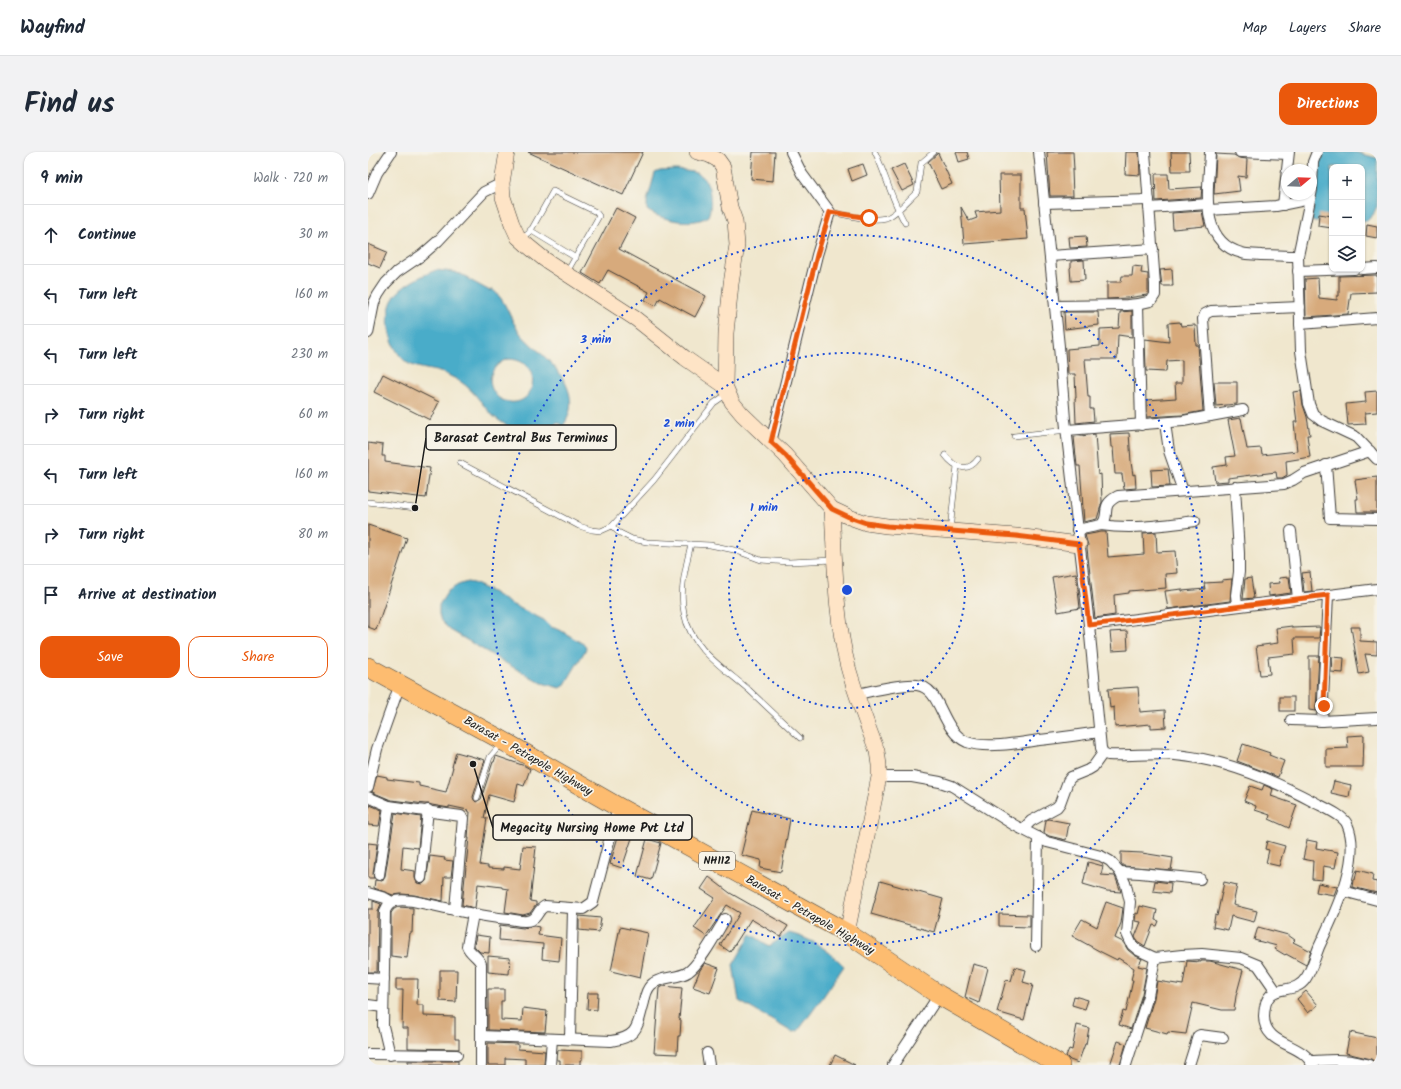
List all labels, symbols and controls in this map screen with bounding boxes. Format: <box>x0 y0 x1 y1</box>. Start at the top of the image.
text: Wayfind <box>20 13 85 43</box>
text: Map <box>1243 17 1267 39</box>
text: Layers <box>1289 17 1327 39</box>
text: Share <box>1349 17 1381 39</box>
text: Find us <box>24 82 115 127</box>
button: Directions <box>1279 83 1377 125</box>
north arrow <box>1281 164 1317 200</box>
map controls <box>1329 164 1365 272</box>
button: + <box>1329 164 1365 200</box>
text: 9 min <box>40 165 83 192</box>
text: Walk · 720 m <box>253 168 328 189</box>
button: − <box>1329 200 1365 236</box>
route start <box>860 209 878 227</box>
text: Continue <box>78 223 136 247</box>
icon: ahead <box>40 224 62 246</box>
text: 30 m <box>299 224 328 245</box>
button: layers <box>1329 236 1365 272</box>
text: Turn left <box>78 283 138 307</box>
icon: left <box>40 284 62 306</box>
text: 160 m <box>295 284 328 305</box>
text: 3 min <box>580 330 612 349</box>
text: Turn left <box>78 343 138 367</box>
icon: left <box>40 344 62 366</box>
text: 230 m <box>291 344 328 365</box>
text: Turn right <box>78 403 145 427</box>
icon: right <box>40 404 62 426</box>
text: 60 m <box>299 404 328 425</box>
text: 2 min <box>663 414 695 433</box>
callout: Barasat Central Bus Terminus <box>426 425 616 450</box>
text: Barasat Central Bus Terminus <box>434 428 608 449</box>
text: Turn left <box>78 463 138 487</box>
icon: left <box>40 464 62 486</box>
text: 160 m <box>295 464 328 485</box>
text: 1 min <box>750 498 778 517</box>
text: Turn right <box>78 523 145 547</box>
icon: right <box>40 524 62 546</box>
text: 80 m <box>298 524 328 545</box>
text: Arrive at destination <box>78 583 217 607</box>
centre of rings <box>840 583 854 597</box>
icon: arrive <box>40 584 62 606</box>
button: Save <box>40 636 180 678</box>
button: Share <box>188 636 328 678</box>
route end <box>1315 697 1333 715</box>
street label: Barasat - Petrapole Highway <box>460 711 596 801</box>
callout: Megacity Nursing Home Pvt Ltd <box>493 815 692 840</box>
text: Megacity Nursing Home Pvt Ltd <box>500 818 685 839</box>
road number: NH112 <box>699 852 735 870</box>
street label: Barasat - Petrapole Highway <box>742 870 878 960</box>

